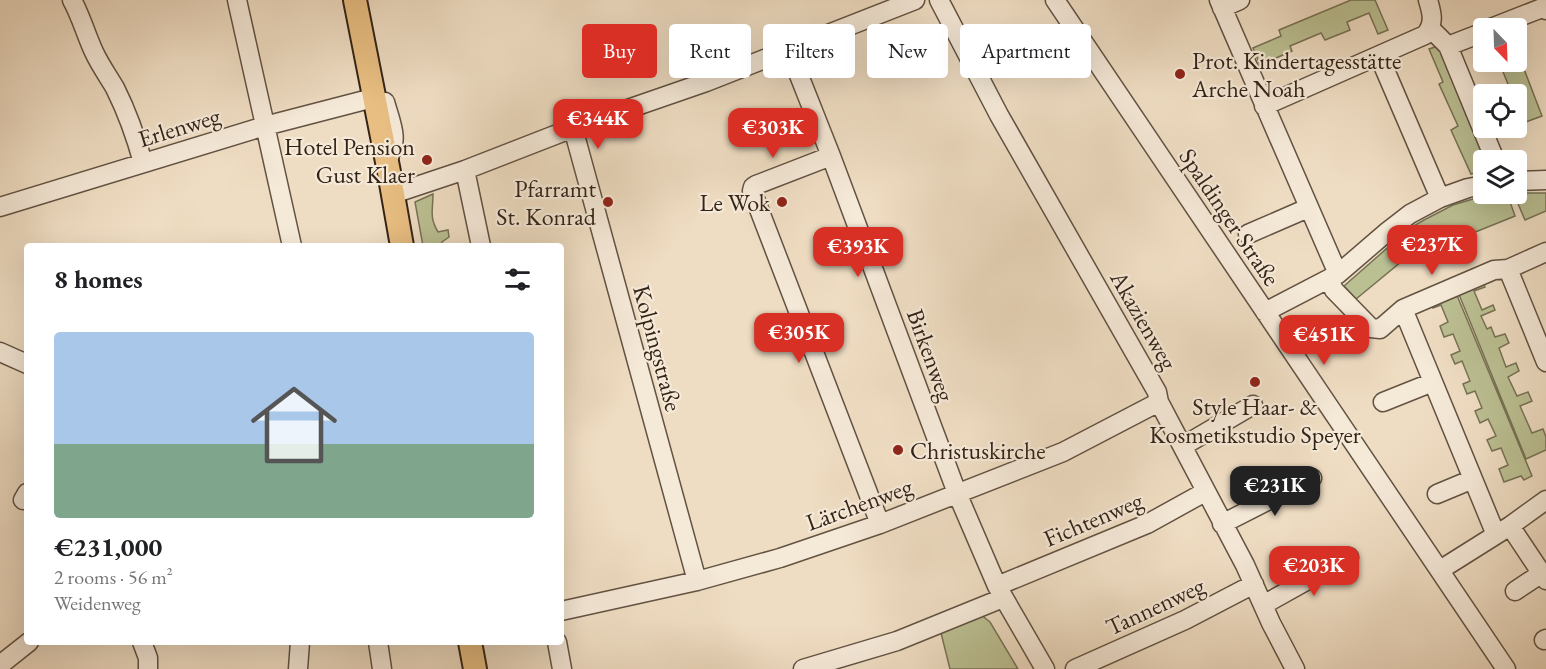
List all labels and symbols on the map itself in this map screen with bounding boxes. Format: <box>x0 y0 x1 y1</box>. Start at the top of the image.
north arrow <box>1473 18 1527 72</box>
place label: Prot. Kindertagesstätte Arche Noah <box>1191 45 1401 104</box>
marker: Prot. Kindertagesstätte Arche Noah <box>1173 67 1187 81</box>
pin: €344K <box>556 99 640 150</box>
street label: Erlenweg <box>134 100 224 154</box>
pin: €303K <box>731 108 815 159</box>
place label: Hotel Pension Gust Klaer <box>284 131 415 190</box>
street label: Spaldinger Straße <box>1173 142 1287 292</box>
marker: Hotel Pension Gust Klaer <box>420 153 434 167</box>
place label: Pfarramt St. Konrad <box>496 173 597 232</box>
place label: Le Wok <box>699 187 771 218</box>
marker: Pfarramt St. Konrad <box>601 195 615 209</box>
marker: Le Wok <box>775 195 789 209</box>
pin: €237K <box>1390 225 1474 276</box>
pin: €393K <box>816 227 900 278</box>
street label: Akazienweg <box>1103 264 1185 375</box>
street label: Kolpingstraße <box>626 281 690 415</box>
street label: Birkenweg <box>900 304 962 406</box>
pin: €305K <box>757 313 841 364</box>
pin: €451K <box>1282 315 1366 366</box>
marker: Style Haar- & Kosmetikstudio Speyer <box>1248 375 1262 389</box>
place label: Style Haar- & Kosmetikstudio Speyer <box>1149 391 1361 450</box>
place label: Christuskirche <box>910 435 1046 466</box>
marker: Christuskirche <box>891 443 905 457</box>
pin: €231K <box>1233 466 1317 517</box>
street label: Lärchenweg <box>802 470 917 538</box>
street label: Fichtenweg <box>1039 484 1148 554</box>
pin: €203K <box>1272 546 1356 597</box>
street label: Tannenweg <box>1101 569 1210 642</box>

